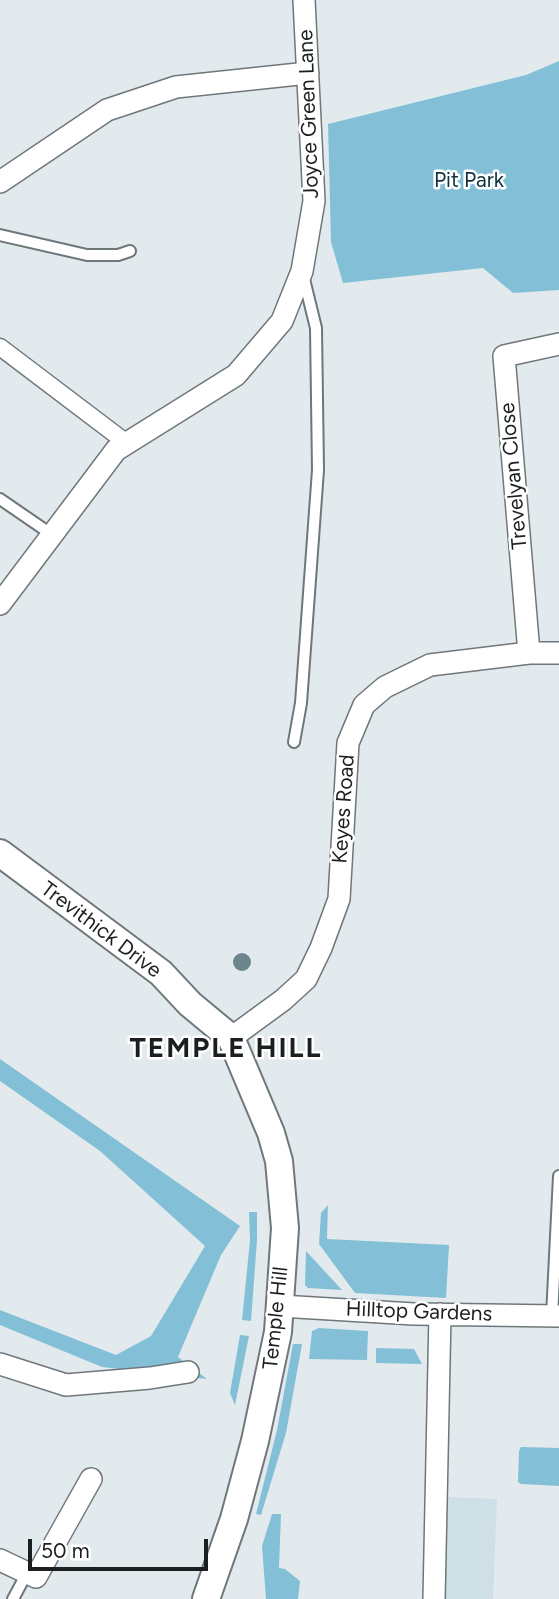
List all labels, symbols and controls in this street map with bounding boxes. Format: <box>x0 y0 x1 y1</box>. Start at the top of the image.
street label: Joyce Green Lane <box>293 29 325 199</box>
park label: Pit Park <box>434 168 504 194</box>
street label: Trevelyan Close <box>495 402 533 550</box>
street label: Keyes Road <box>328 754 360 864</box>
street label: Trevithick Drive <box>36 876 166 984</box>
district label: TEMPLE HILL <box>131 1032 321 1066</box>
street label: Temple Hill <box>258 1265 294 1371</box>
street label: Hilltop Gardens <box>345 1297 493 1327</box>
scale bar <box>32 1526 212 1570</box>
text: 50 m <box>41 1538 90 1563</box>

